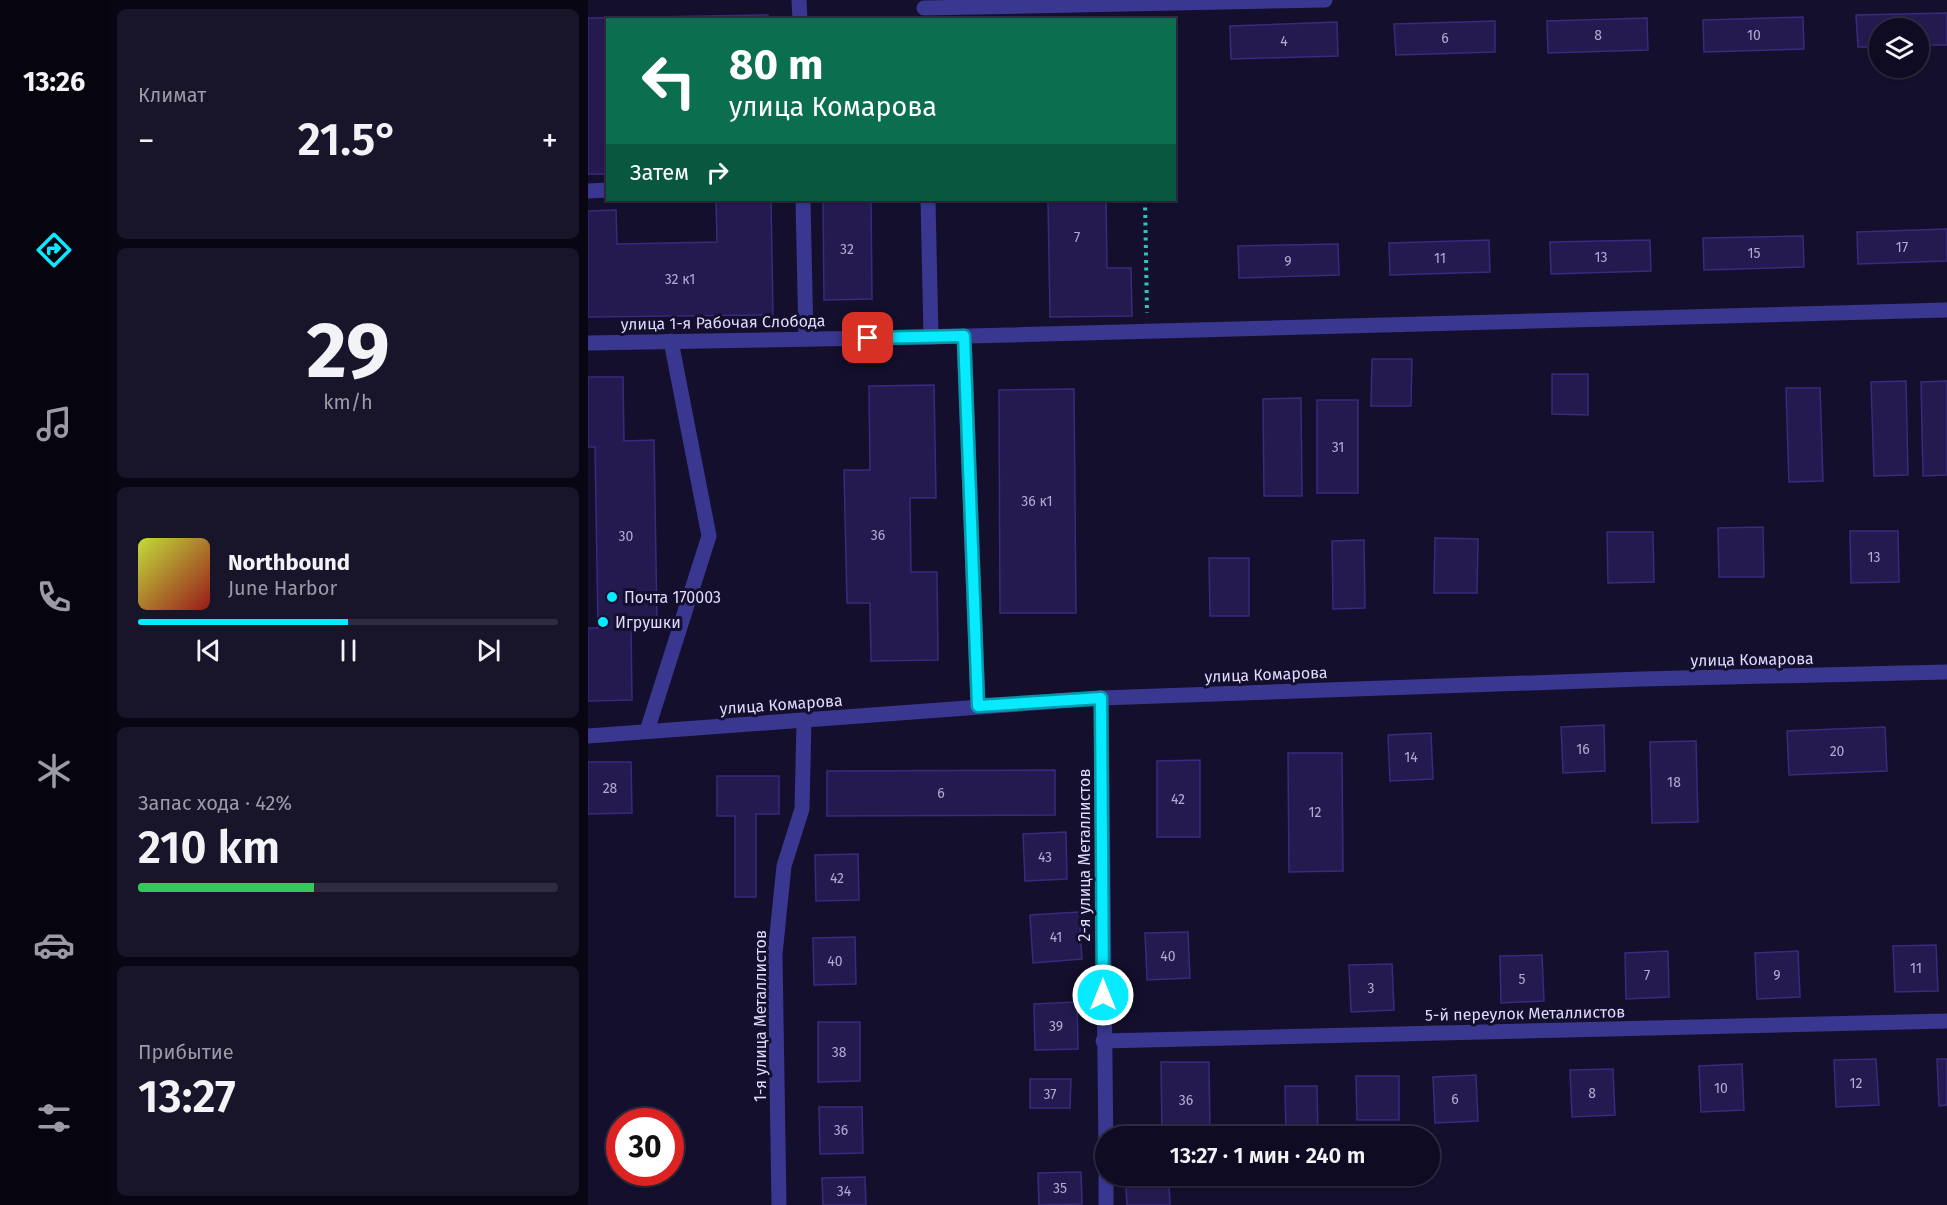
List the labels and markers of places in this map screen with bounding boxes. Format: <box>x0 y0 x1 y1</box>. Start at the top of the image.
pin <box>842 312 893 363</box>
place label: Почта 170003 <box>624 588 721 607</box>
marker: Почта 170003 <box>605 590 619 604</box>
place label: Игрушки <box>615 613 681 632</box>
marker: Игрушки <box>596 615 610 629</box>

